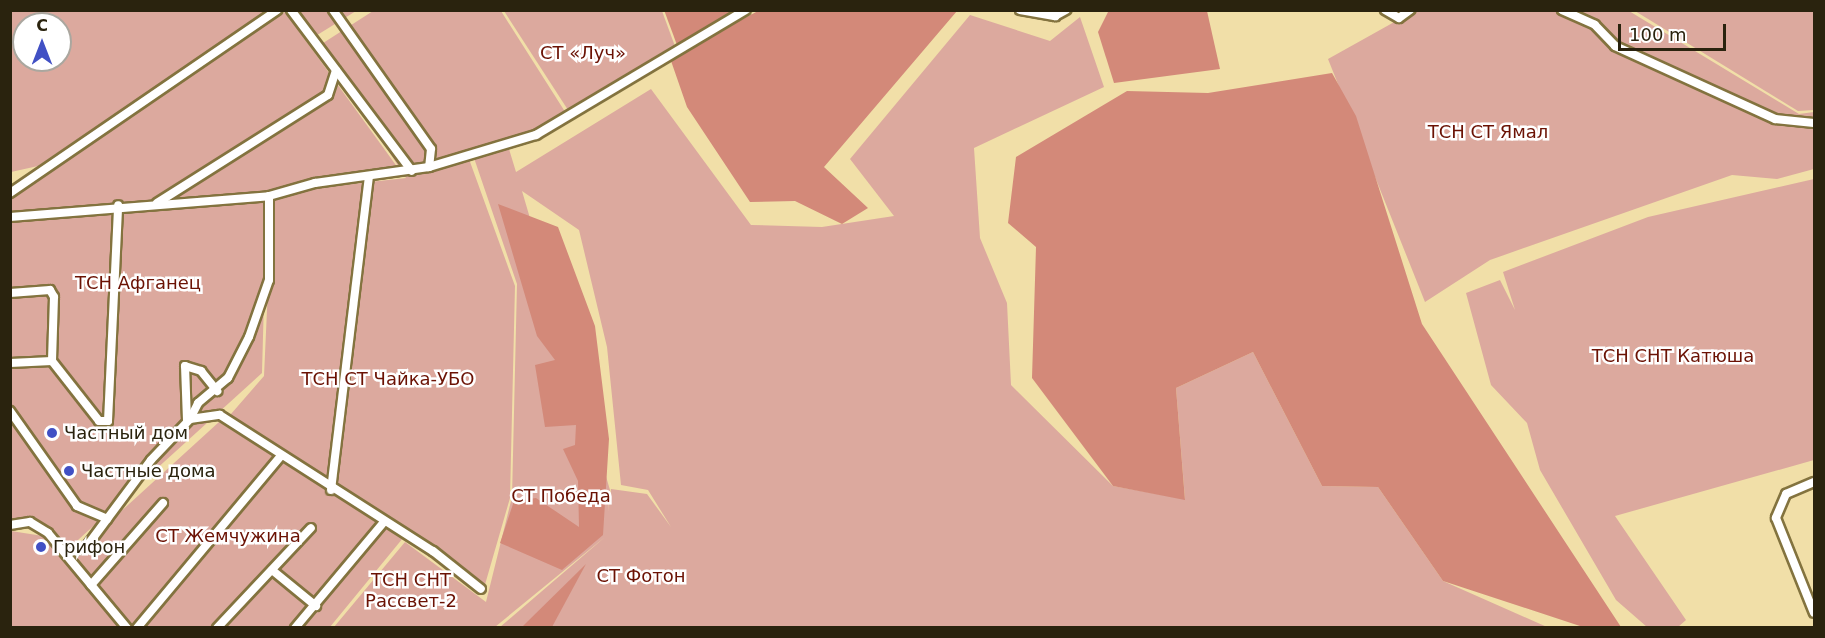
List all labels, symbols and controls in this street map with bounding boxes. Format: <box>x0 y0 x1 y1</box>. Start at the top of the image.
north arrow <box>12 12 72 72</box>
scale bar <box>1621 12 1729 50</box>
text: С <box>36 16 48 35</box>
text: 100 m <box>1629 24 1687 45</box>
park label: СТ «Луч» <box>540 42 626 64</box>
park label: ТСН СТ Ямал <box>1428 121 1548 143</box>
park label: ТСН Афганец <box>75 272 201 294</box>
park label: ТСН СНТ Катюша <box>1592 345 1754 367</box>
park label: ТСН СТ Чайка-УБО <box>301 368 475 390</box>
place label: Частный дом <box>64 422 188 444</box>
marker: Частный дом <box>45 426 59 440</box>
place label: Частные дома <box>81 460 216 482</box>
marker: Частные дома <box>62 464 76 478</box>
park label: СТ Победа <box>511 485 611 507</box>
park label: СТ Жемчужина <box>155 525 301 547</box>
place label: Грифон <box>53 536 125 558</box>
marker: Грифон <box>34 540 48 554</box>
park label: СТ Фотон <box>596 565 686 587</box>
park label: ТСН СНТ Рассвет-2 <box>365 570 457 612</box>

